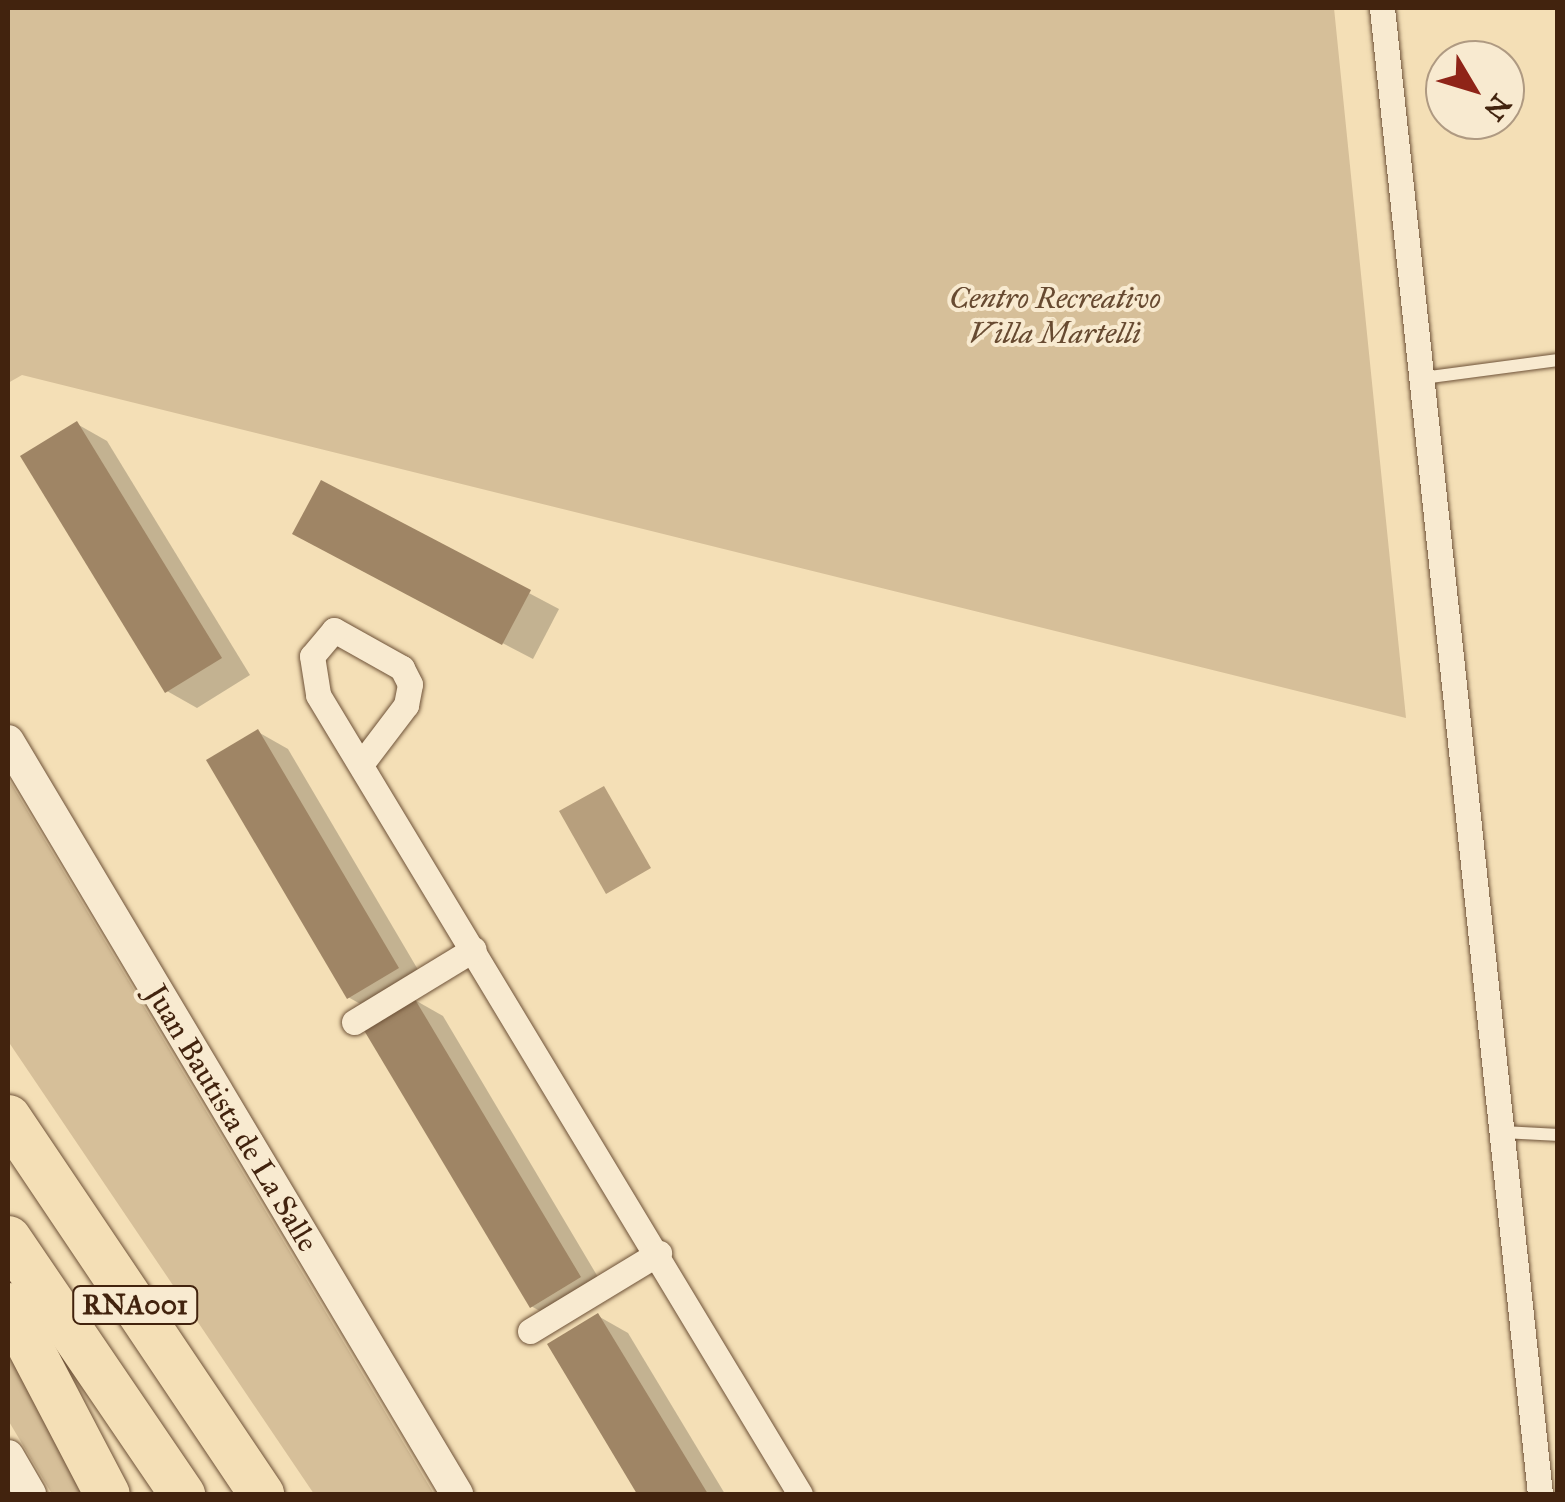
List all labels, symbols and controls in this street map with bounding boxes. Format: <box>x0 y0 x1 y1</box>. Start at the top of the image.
north arrow <box>1425 40 1525 140</box>
text: N <box>1476 87 1519 128</box>
park label: Centro Recreativo Villa Martelli <box>949 280 1161 350</box>
street label: Juan Bautista de La Salle <box>138 978 326 1258</box>
road number: RNA001 <box>70 1282 200 1328</box>

